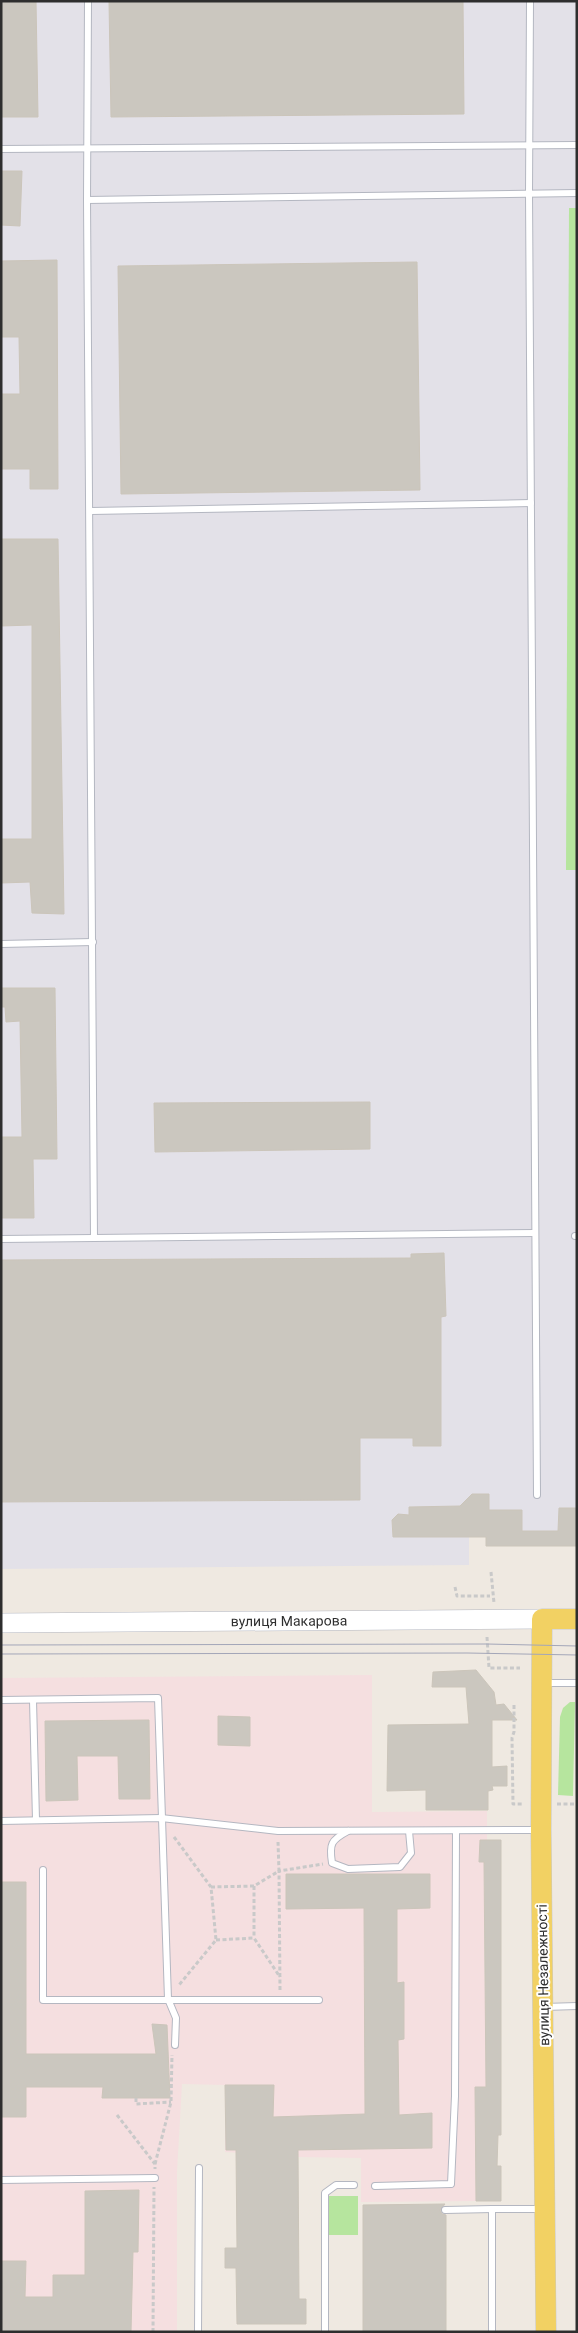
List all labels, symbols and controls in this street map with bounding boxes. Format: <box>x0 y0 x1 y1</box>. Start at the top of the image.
street label: вулиця Макарова <box>231 1612 347 1629</box>
street label: вулиця Незалежності <box>534 1904 552 2046</box>

